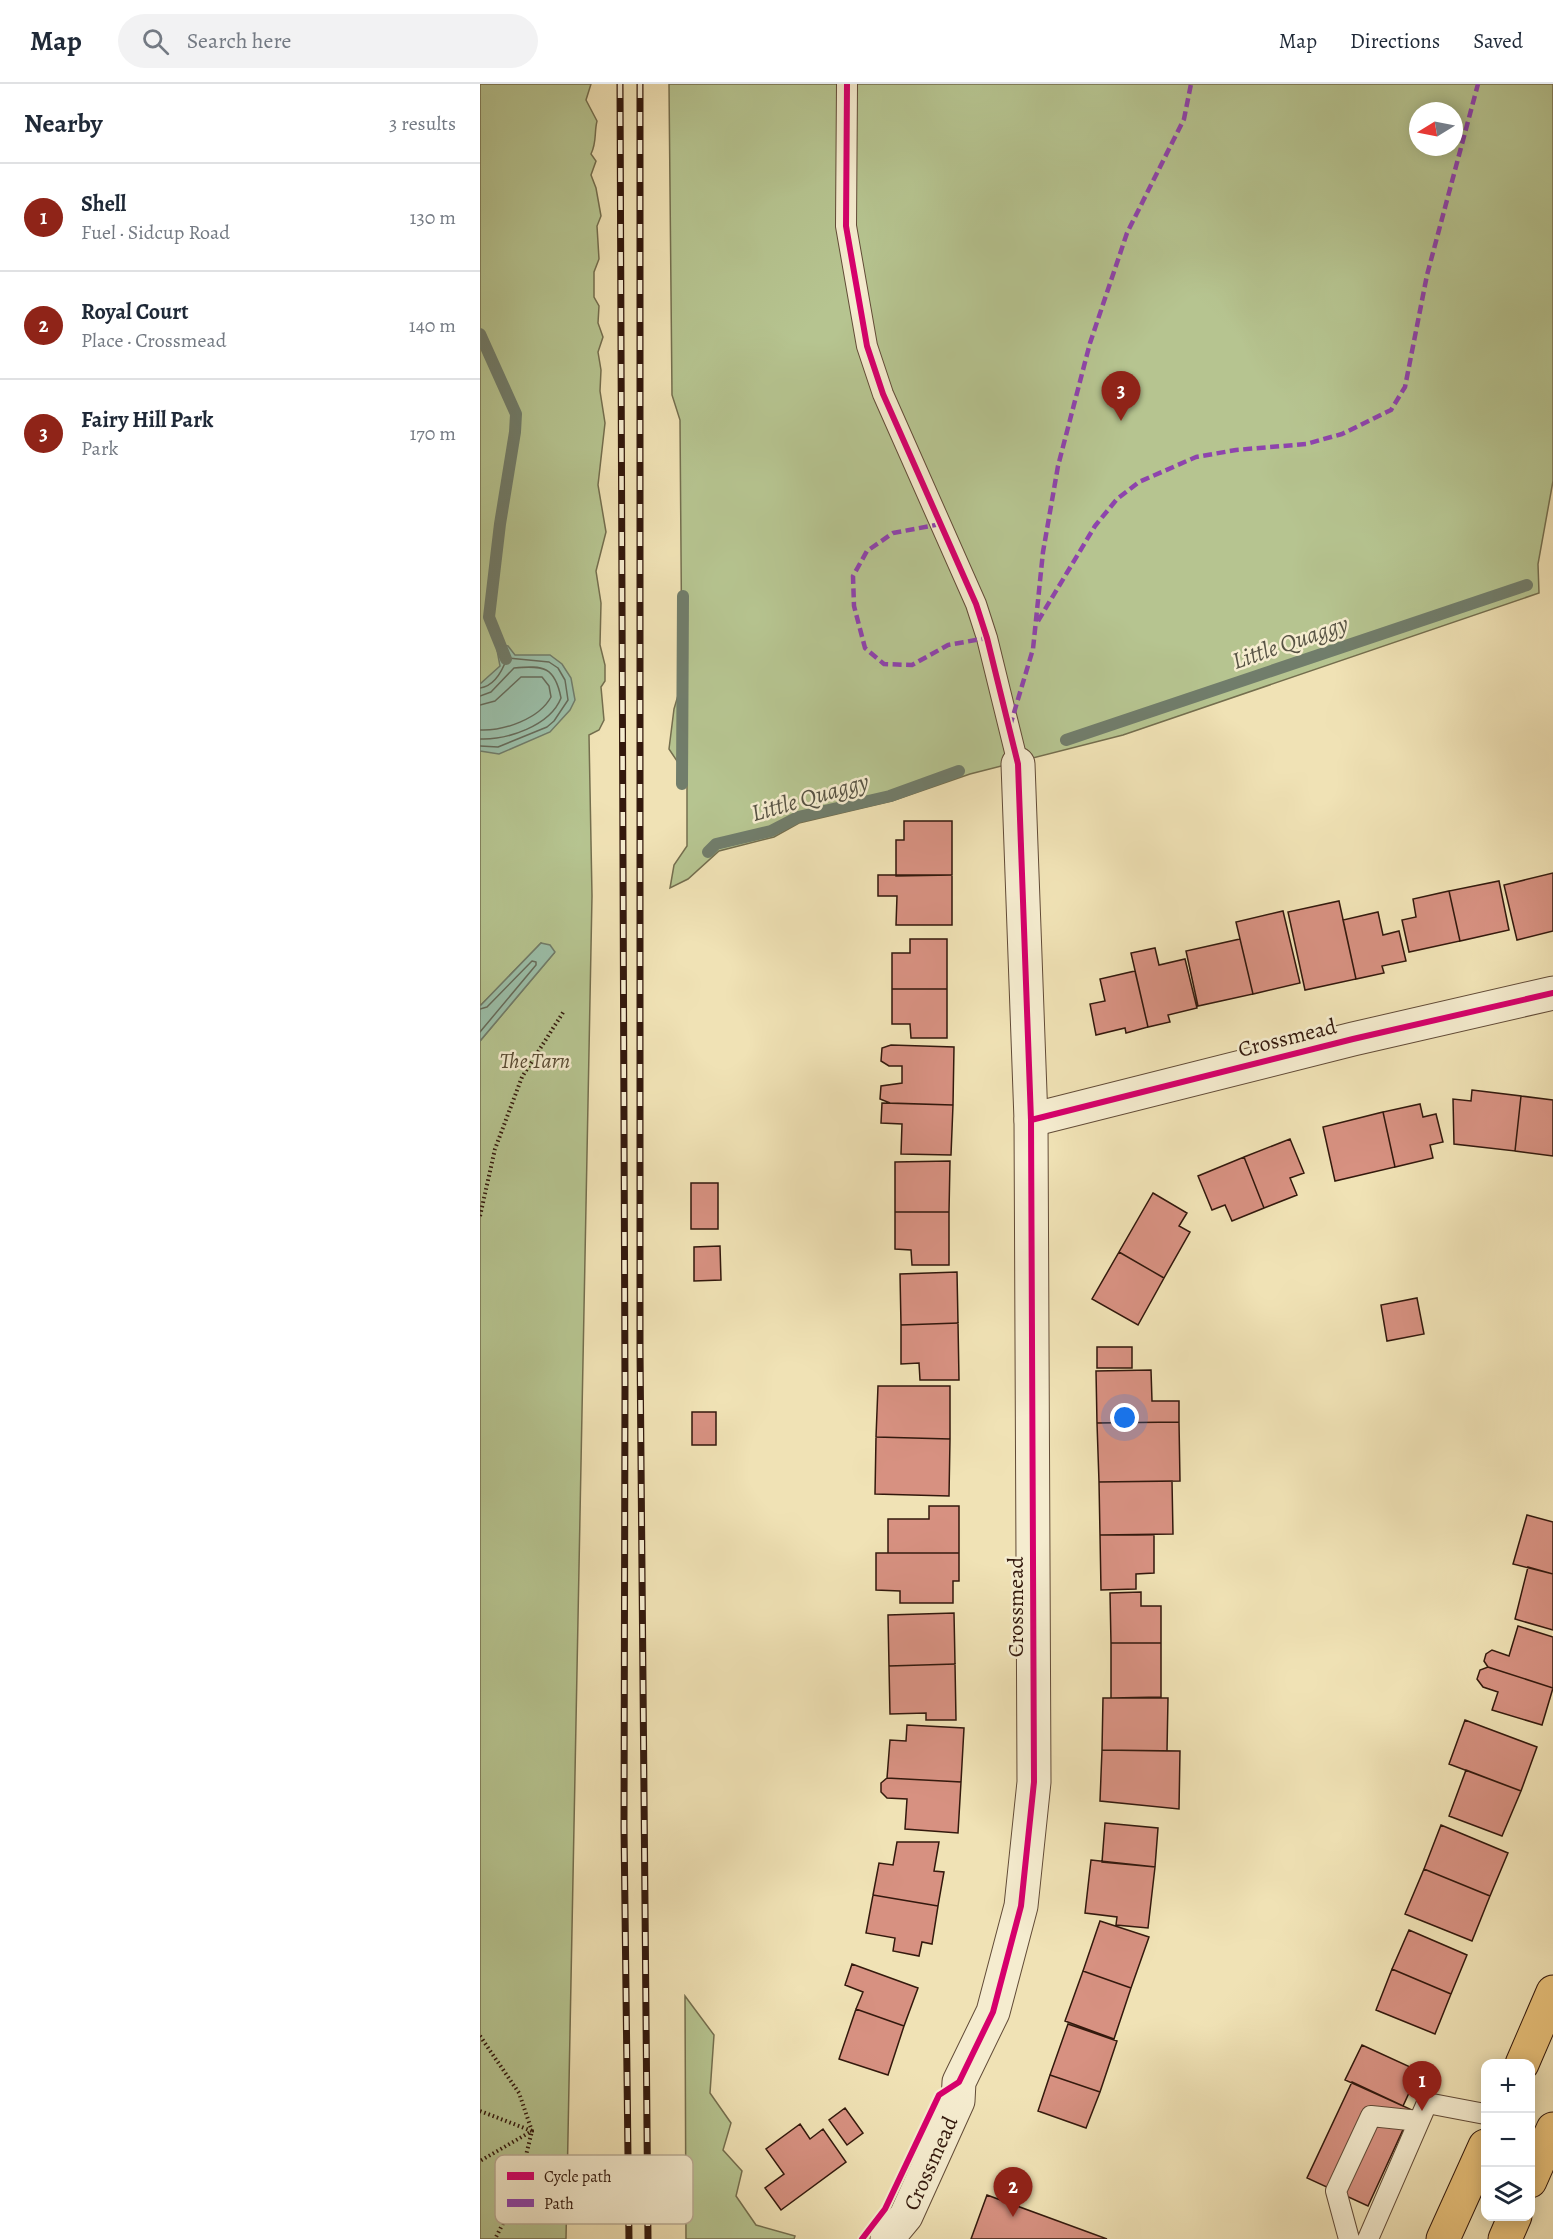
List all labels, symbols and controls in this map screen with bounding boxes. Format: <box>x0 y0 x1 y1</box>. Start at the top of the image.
search box <box>118 14 538 68</box>
text: Map <box>30 22 82 60</box>
icon: search <box>139 25 172 58</box>
text: Search here <box>187 26 291 56</box>
text: Map <box>1279 27 1317 55</box>
text: Directions <box>1350 27 1440 55</box>
text: Saved <box>1473 27 1523 55</box>
north arrow <box>1409 102 1463 156</box>
text: Nearby <box>24 106 103 141</box>
text: 3 results <box>389 110 456 137</box>
text: Shell <box>81 189 126 219</box>
text: 1 <box>40 204 47 231</box>
text: 130 m <box>410 204 456 231</box>
text: Fuel · Sidcup Road <box>81 219 230 246</box>
text: Royal Court <box>81 297 189 327</box>
text: 2 <box>39 312 48 339</box>
text: 140 m <box>409 312 456 339</box>
text: Place · Crossmead <box>81 327 227 354</box>
pin: 3 <box>1102 372 1140 421</box>
text: Fairy Hill Park <box>81 405 213 435</box>
text: 3 <box>39 420 48 447</box>
text: 170 m <box>410 420 456 447</box>
text: Park <box>81 435 119 462</box>
water label: Little Quaggy <box>1228 607 1353 677</box>
water label: Little Quaggy <box>747 765 873 829</box>
street label: Crossmead <box>1235 1011 1340 1065</box>
park label: The Tarn <box>500 1046 570 1076</box>
your location <box>1110 1403 1139 1432</box>
street label: Crossmead <box>1001 1557 1031 1657</box>
map controls <box>1481 2059 1535 2221</box>
button: + <box>1481 2059 1535 2113</box>
pin: 1 <box>1402 2062 1442 2111</box>
street label: Crossmead <box>897 2111 965 2215</box>
button: − <box>1481 2113 1535 2167</box>
legend <box>495 2155 693 2224</box>
text: Cycle path <box>544 2166 612 2188</box>
button: layers <box>1481 2167 1535 2221</box>
pin: 2 <box>994 2168 1032 2217</box>
text: Path <box>544 2193 574 2215</box>

